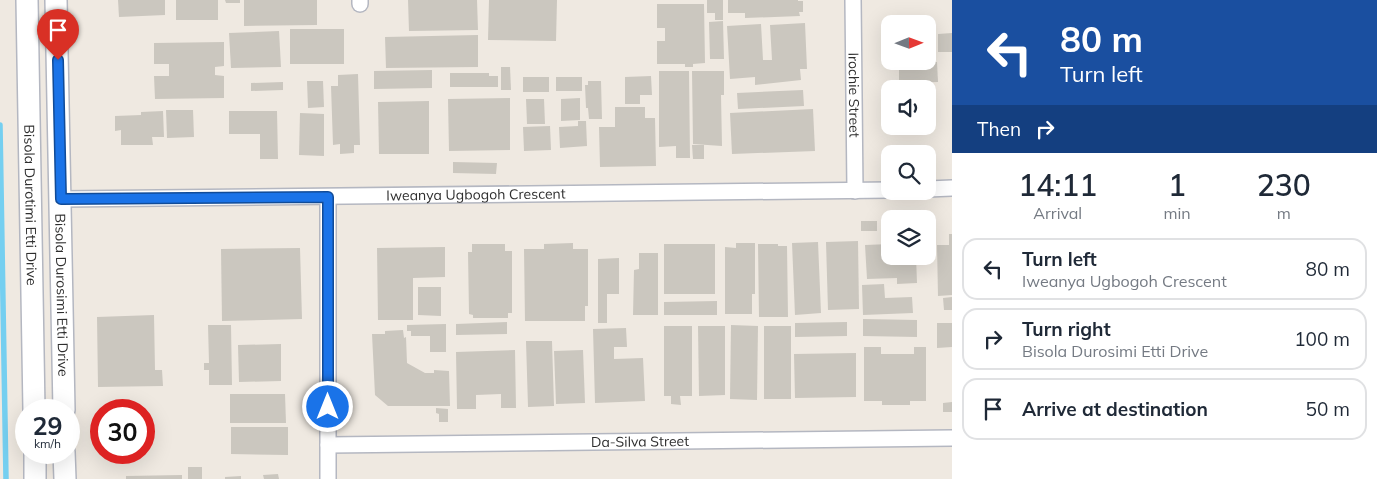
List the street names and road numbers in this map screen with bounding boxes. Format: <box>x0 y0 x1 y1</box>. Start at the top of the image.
street label: Irochie Street <box>845 52 863 138</box>
street label: Bisola Durotimi Etti Drive <box>20 124 41 286</box>
street label: Iweanya Ugbogoh Crescent <box>386 185 566 204</box>
street label: Bisola Durosimi Etti Drive <box>51 213 72 377</box>
street label: Da-Silva Street <box>591 432 689 451</box>

